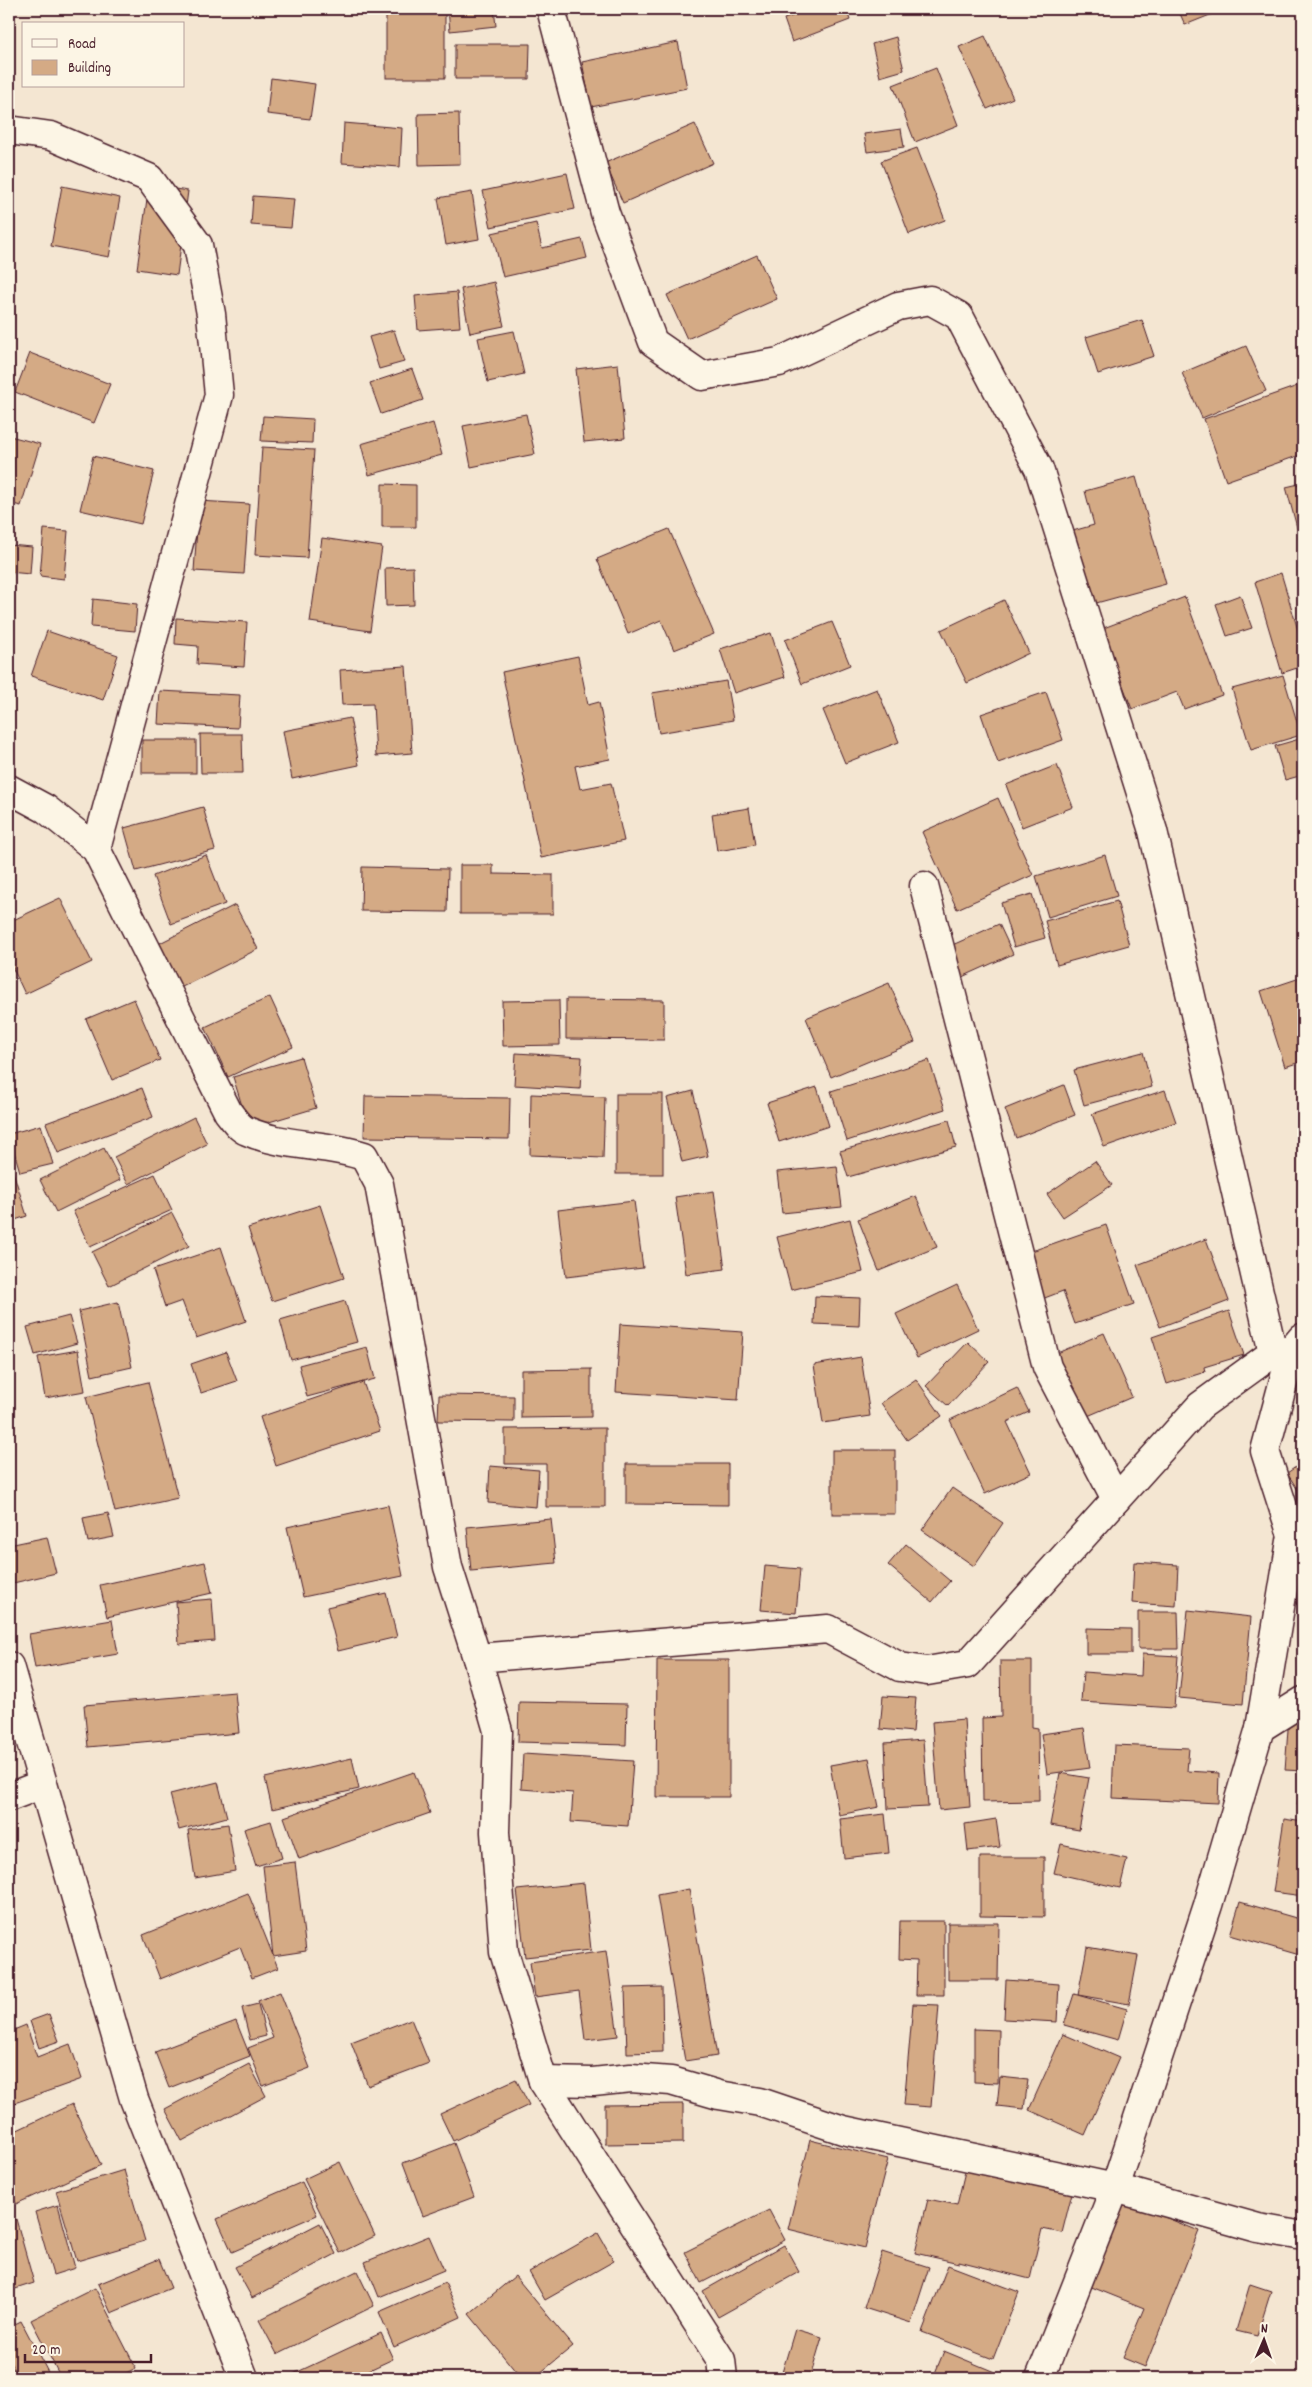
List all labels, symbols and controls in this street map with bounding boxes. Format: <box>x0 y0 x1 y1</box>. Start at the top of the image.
legend <box>22 22 185 88</box>
text: Road <box>68 34 96 56</box>
text: Building <box>68 58 111 80</box>
north arrow <box>1240 2314 1290 2364</box>
text: N <box>1261 2319 1268 2339</box>
scale bar <box>25 2332 151 2364</box>
text: 20 m <box>32 2340 60 2362</box>

